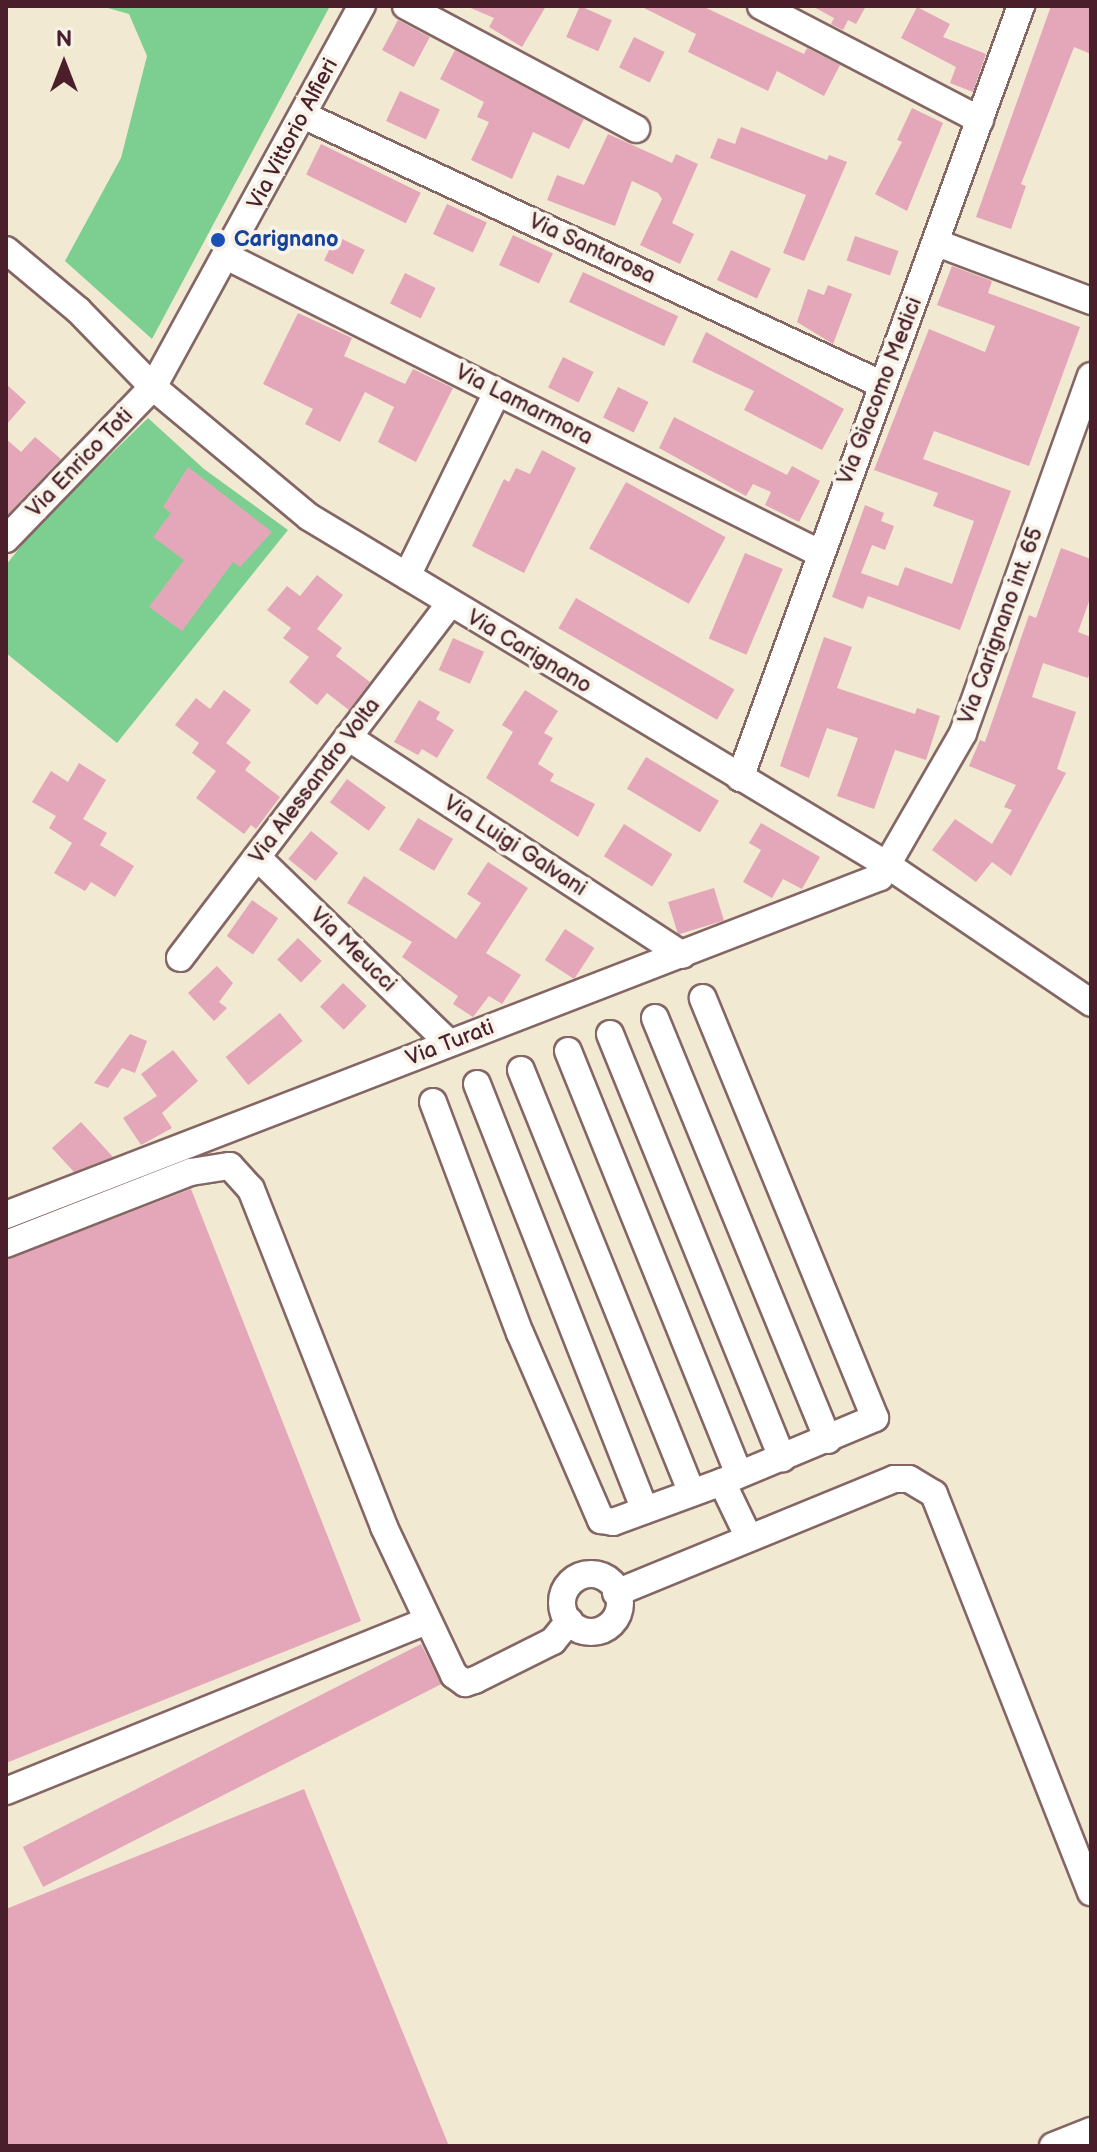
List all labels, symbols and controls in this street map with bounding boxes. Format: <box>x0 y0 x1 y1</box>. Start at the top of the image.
north arrow <box>24 24 104 104</box>
text: N <box>56 26 72 53</box>
street label: Via Vittorio Alfieri <box>242 54 344 214</box>
street label: Via Santarosa <box>524 208 660 290</box>
place label: Carignano <box>234 227 339 253</box>
marker: Carignano <box>209 231 227 249</box>
street label: Via Giacomo Medici <box>832 294 928 488</box>
street label: Via Lamarmora <box>451 359 597 451</box>
street label: Via Enrico Toti <box>21 403 139 523</box>
street label: Via Carignano int. 65 <box>953 524 1049 728</box>
street label: Via Carignano <box>462 604 596 700</box>
street label: Via Alessandro Volta <box>244 693 386 869</box>
street label: Via Luigi Galvani <box>439 790 591 902</box>
street label: Via Meucci <box>304 902 402 998</box>
street label: Via Turati <box>402 1014 498 1072</box>

